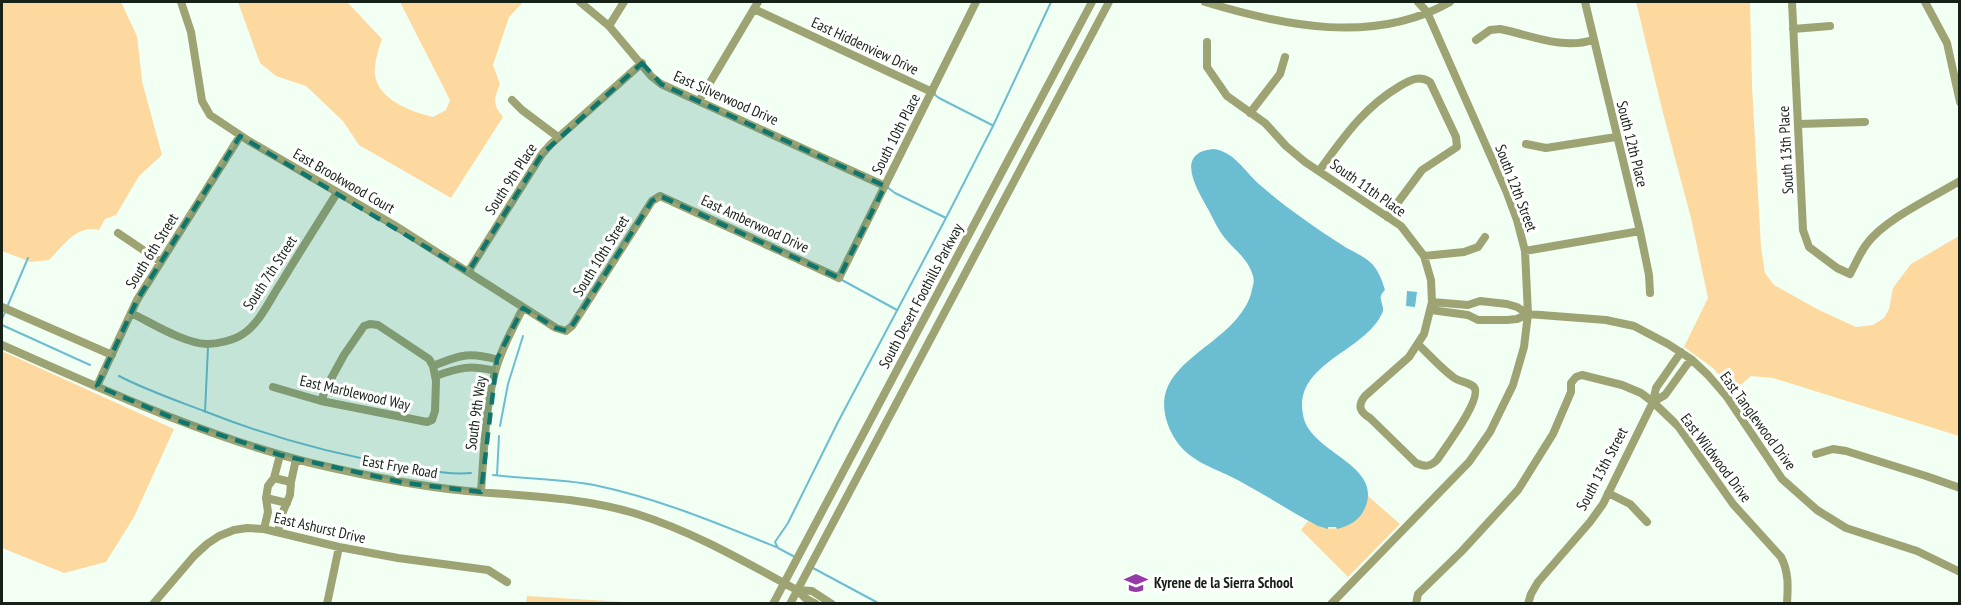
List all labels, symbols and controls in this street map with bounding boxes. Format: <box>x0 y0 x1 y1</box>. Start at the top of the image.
street label: East Hiddenview Drive <box>809 12 922 79</box>
street label: East Silverwood Drive <box>671 66 782 129</box>
street label: South 10th Place <box>867 90 924 177</box>
street label: South 12th Place <box>1613 99 1652 189</box>
street label: South 13th Place <box>1774 105 1797 195</box>
street label: South 9th Place <box>480 139 541 218</box>
street label: South 12th Street <box>1491 142 1542 234</box>
street label: East Brookwood Court <box>290 144 398 217</box>
street label: South 11th Place <box>1327 154 1410 221</box>
street label: East Amberwood Drive <box>698 190 812 257</box>
street label: South 6th Street <box>121 210 182 292</box>
street label: South 10th Street <box>568 212 633 300</box>
street label: South Desert Foothills Parkway <box>874 220 967 372</box>
street label: South 7th Street <box>238 232 301 314</box>
street label: East Tanglewood Drive <box>1716 368 1801 474</box>
street label: East Marblewood Way <box>298 371 413 415</box>
street label: South 9th Way <box>461 374 490 451</box>
street label: East Wildwood Drive <box>1677 409 1756 506</box>
street label: South 13th Street <box>1572 424 1631 514</box>
street label: East Frye Road <box>361 451 439 482</box>
street label: East Ashurst Drive <box>272 508 368 547</box>
school or university icon: Kyrene de la Sierra School <box>1123 570 1149 596</box>
place label: Kyrene de la Sierra School <box>1154 573 1294 592</box>

